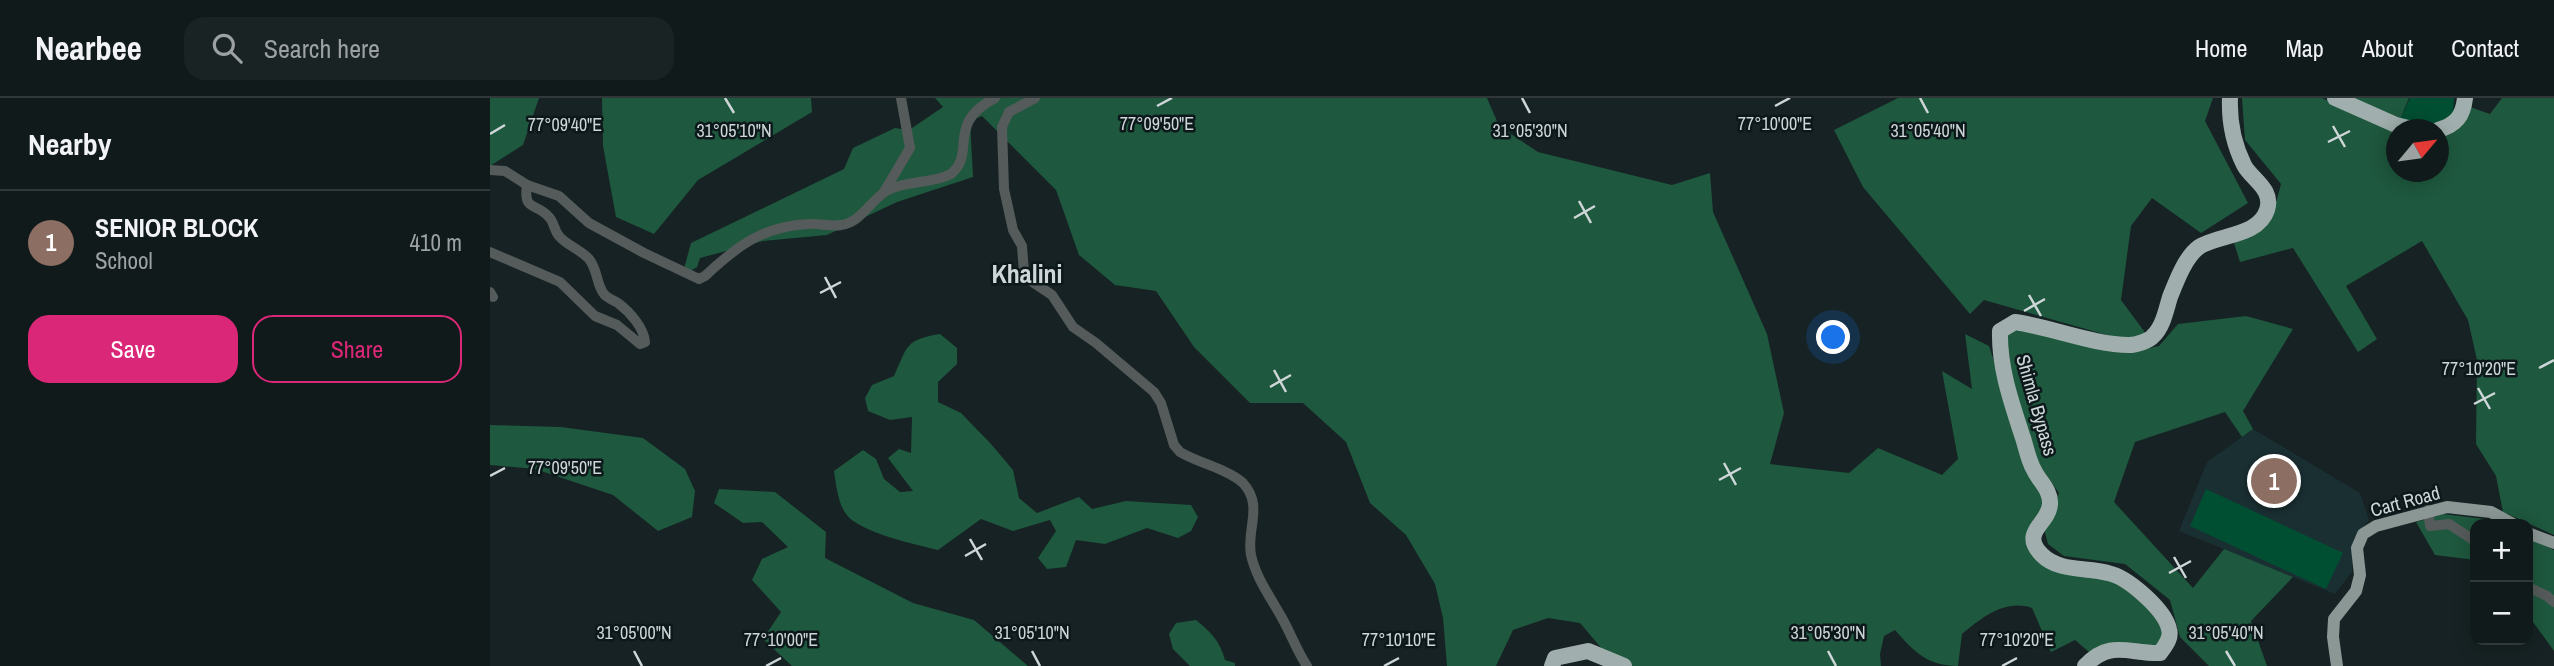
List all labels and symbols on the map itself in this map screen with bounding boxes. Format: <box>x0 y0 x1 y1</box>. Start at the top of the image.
text: 77°09'50"E <box>1120 111 1194 136</box>
text: 77°10'00"E <box>1738 111 1812 136</box>
text: 77°09'40"E <box>528 112 602 137</box>
text: 31°05'10"N <box>696 118 772 143</box>
text: 31°05'30"N <box>1492 118 1568 143</box>
text: 31°05'40"N <box>1890 118 1966 143</box>
north arrow <box>2386 119 2449 182</box>
district label: Khalini <box>991 256 1063 291</box>
your location <box>1816 320 1850 354</box>
street label: Shimla Bypass <box>2010 351 2064 459</box>
text: 77°10'20"E <box>2442 356 2516 381</box>
text: 77°09'50"E <box>528 455 602 480</box>
pin: 1 <box>2251 455 2297 507</box>
street label: Cart Road <box>2367 479 2443 523</box>
text: 31°05'00"N <box>596 620 672 645</box>
text: 31°05'10"N <box>994 620 1070 645</box>
text: 31°05'30"N <box>1790 620 1866 645</box>
text: 31°05'40"N <box>2188 620 2264 645</box>
text: 77°10'00"E <box>744 627 818 652</box>
text: 77°10'10"E <box>1362 627 1436 652</box>
text: 77°10'20"E <box>1980 627 2054 652</box>

